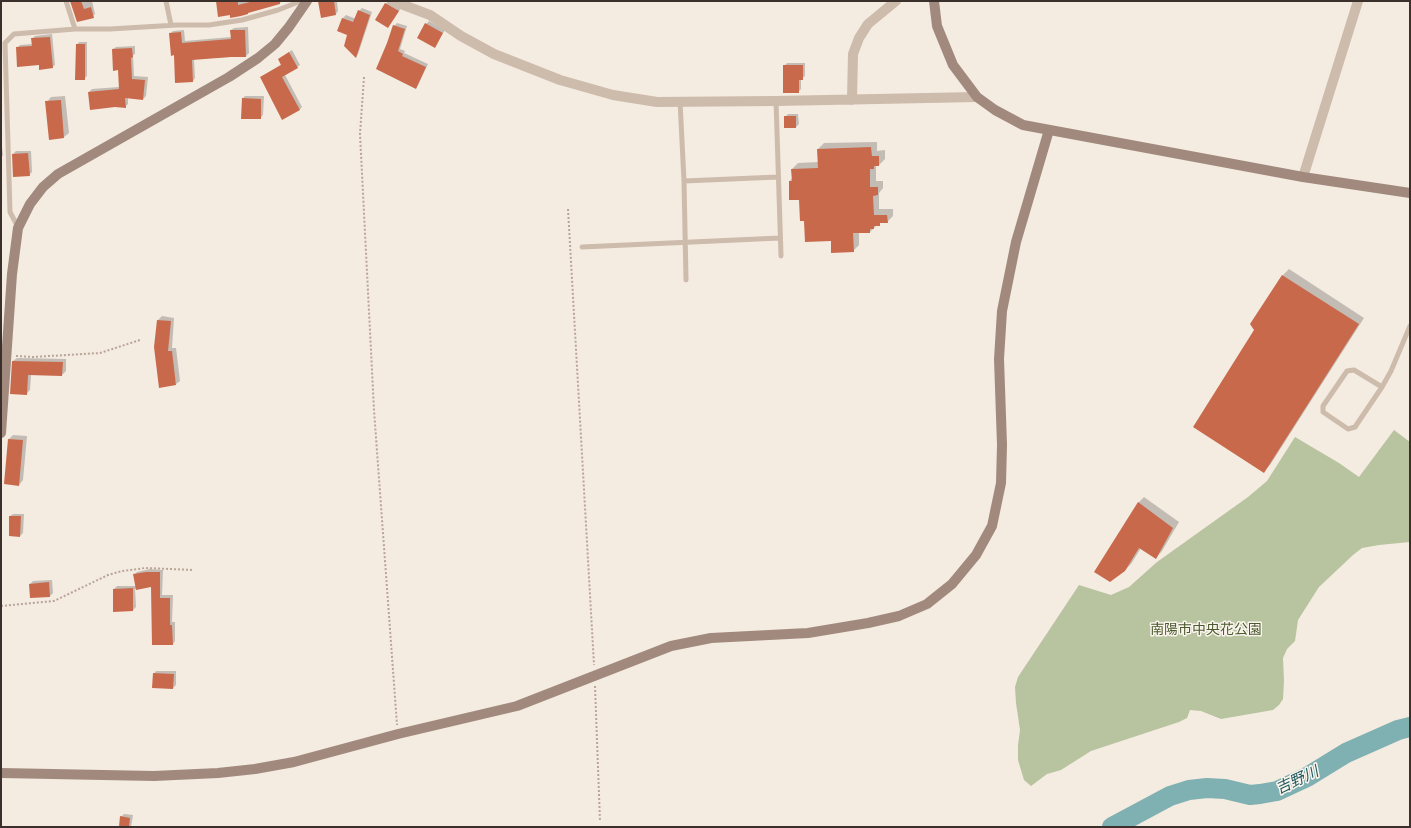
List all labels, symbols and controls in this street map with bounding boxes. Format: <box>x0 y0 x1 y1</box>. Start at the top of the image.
park label: 南陽市中央花公園 <box>1150 621 1262 637</box>
water label: 吉野川 <box>1273 762 1321 798</box>

